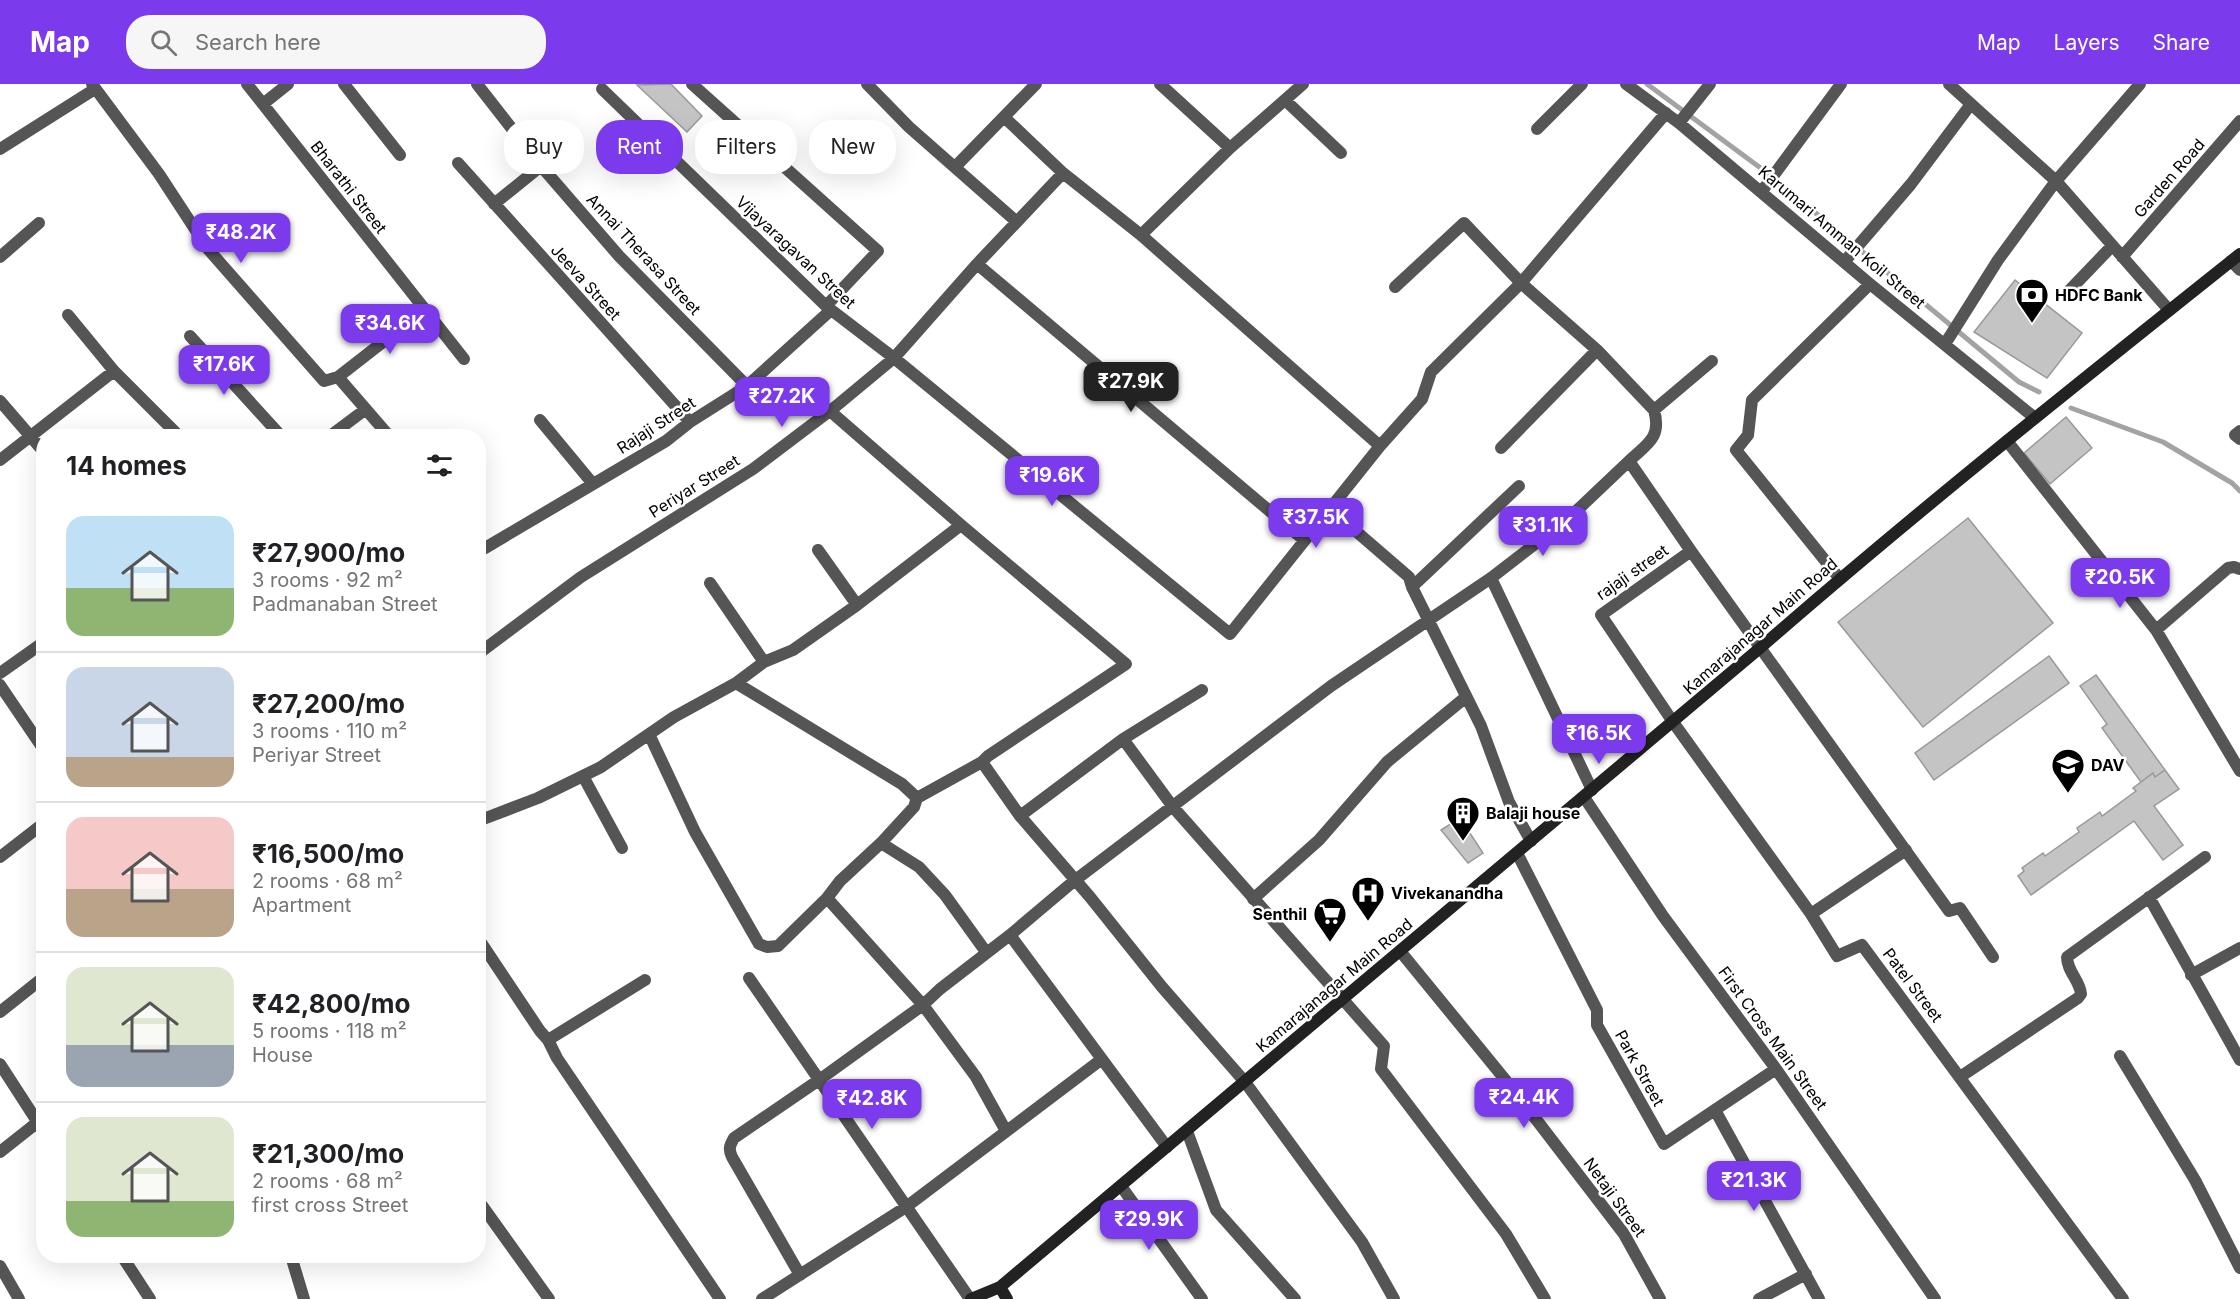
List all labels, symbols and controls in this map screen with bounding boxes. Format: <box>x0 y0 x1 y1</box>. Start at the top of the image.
search box <box>126 15 546 69</box>
text: Map <box>30 25 90 59</box>
icon: search <box>147 26 180 59</box>
text: Search here <box>195 29 321 55</box>
text: Map <box>1977 30 2021 55</box>
text: Layers <box>2054 30 2120 55</box>
text: Share <box>2153 30 2210 55</box>
chip: Buy <box>504 120 584 174</box>
chip: Rent <box>596 120 683 174</box>
chip: Filters <box>695 120 797 174</box>
chip: New <box>809 120 896 174</box>
street label: Garden Road <box>2129 134 2209 222</box>
street label: Bharathi Street <box>307 137 391 237</box>
street label: Karumari Amman Koil Street <box>1754 161 1930 313</box>
street label: Annai Therasa Street <box>583 189 705 319</box>
street label: Vijayaragavan Street <box>732 191 860 313</box>
pin: ₹48.2K <box>192 213 290 264</box>
text: ₹48.2K <box>205 220 277 244</box>
street label: Jeeva Street <box>547 240 625 324</box>
bank icon: HDFC Bank <box>2014 277 2050 324</box>
place label: HDFC Bank <box>2055 285 2143 305</box>
pin: ₹34.6K <box>341 304 439 355</box>
text: ₹34.6K <box>355 311 425 335</box>
pin: ₹17.6K <box>175 345 273 396</box>
text: ₹17.6K <box>193 352 255 376</box>
pin: ₹27.9K <box>1082 362 1180 413</box>
text: ₹27.9K <box>1098 369 1164 393</box>
pin: ₹27.2K <box>733 377 831 428</box>
text: ₹27.2K <box>749 384 815 408</box>
street label: Rajaji Street <box>613 392 699 458</box>
icon: filters <box>423 449 456 482</box>
text: 14 homes <box>66 450 187 481</box>
street label: Periyar Street <box>645 450 743 522</box>
pin: ₹19.6K <box>1003 456 1101 507</box>
text: ₹19.6K <box>1019 463 1085 487</box>
pin: ₹37.5K <box>1267 498 1365 549</box>
text: ₹37.5K <box>1282 505 1350 529</box>
pin: ₹31.1K <box>1494 506 1592 557</box>
text: ₹31.1K <box>1513 513 1573 537</box>
text: ₹27,900/mo <box>252 537 405 568</box>
icon: home <box>114 540 186 612</box>
street label: rajaji street <box>1592 540 1672 604</box>
street label: Kamarajanagar Main Road <box>1679 553 1841 699</box>
pin: ₹20.5K <box>2071 558 2169 609</box>
text: ₹20.5K <box>2085 565 2155 589</box>
text: 3 rooms · 92 m² <box>252 568 403 592</box>
text: Padmanaban Street <box>252 592 438 616</box>
text: ₹27,200/mo <box>252 688 405 719</box>
icon: home <box>114 691 186 763</box>
pin: ₹16.5K <box>1550 714 1648 765</box>
text: 3 rooms · 110 m² <box>252 719 407 743</box>
text: ₹16.5K <box>1566 721 1632 745</box>
text: Periyar Street <box>252 743 381 767</box>
school or university icon: DAV <box>2050 747 2086 794</box>
place label: DAV <box>2091 755 2125 775</box>
building icon: Balaji house <box>1445 795 1481 842</box>
place label: Balaji house <box>1486 803 1580 823</box>
text: ₹16,500/mo <box>252 838 404 869</box>
icon: home <box>114 841 186 913</box>
text: 2 rooms · 68 m² <box>252 869 403 893</box>
hospital icon: Vivekanandha <box>1350 875 1386 922</box>
place label: Vivekanandha <box>1391 883 1503 903</box>
text: Apartment <box>252 893 351 917</box>
supermarket icon: Senthil <box>1312 896 1348 943</box>
place label: Senthil <box>1253 904 1307 924</box>
street label: Kamarajanagar Main Road <box>1252 914 1416 1056</box>
street label: Patel Street <box>1879 944 1947 1026</box>
street label: First Cross Main Street <box>1714 962 1832 1114</box>
text: ₹42,800/mo <box>252 988 411 1019</box>
icon: home <box>114 991 186 1063</box>
text: 5 rooms · 118 m² <box>252 1019 407 1043</box>
street label: Park Street <box>1611 1026 1669 1110</box>
text: House <box>252 1043 313 1067</box>
pin: ₹24.4K <box>1475 1078 1573 1129</box>
pin: ₹42.8K <box>823 1079 921 1130</box>
text: ₹24.4K <box>1488 1085 1560 1109</box>
text: ₹42.8K <box>836 1086 908 1110</box>
text: ₹21,300/mo <box>252 1138 404 1169</box>
icon: home <box>114 1141 186 1213</box>
street label: Netaji Street <box>1580 1153 1650 1241</box>
pin: ₹21.3K <box>1705 1161 1803 1212</box>
text: ₹21.3K <box>1721 1168 1787 1192</box>
text: 2 rooms · 68 m² <box>252 1169 403 1193</box>
text: first cross Street <box>252 1193 408 1217</box>
pin: ₹29.9K <box>1100 1200 1198 1251</box>
text: ₹29.9K <box>1114 1207 1184 1231</box>

